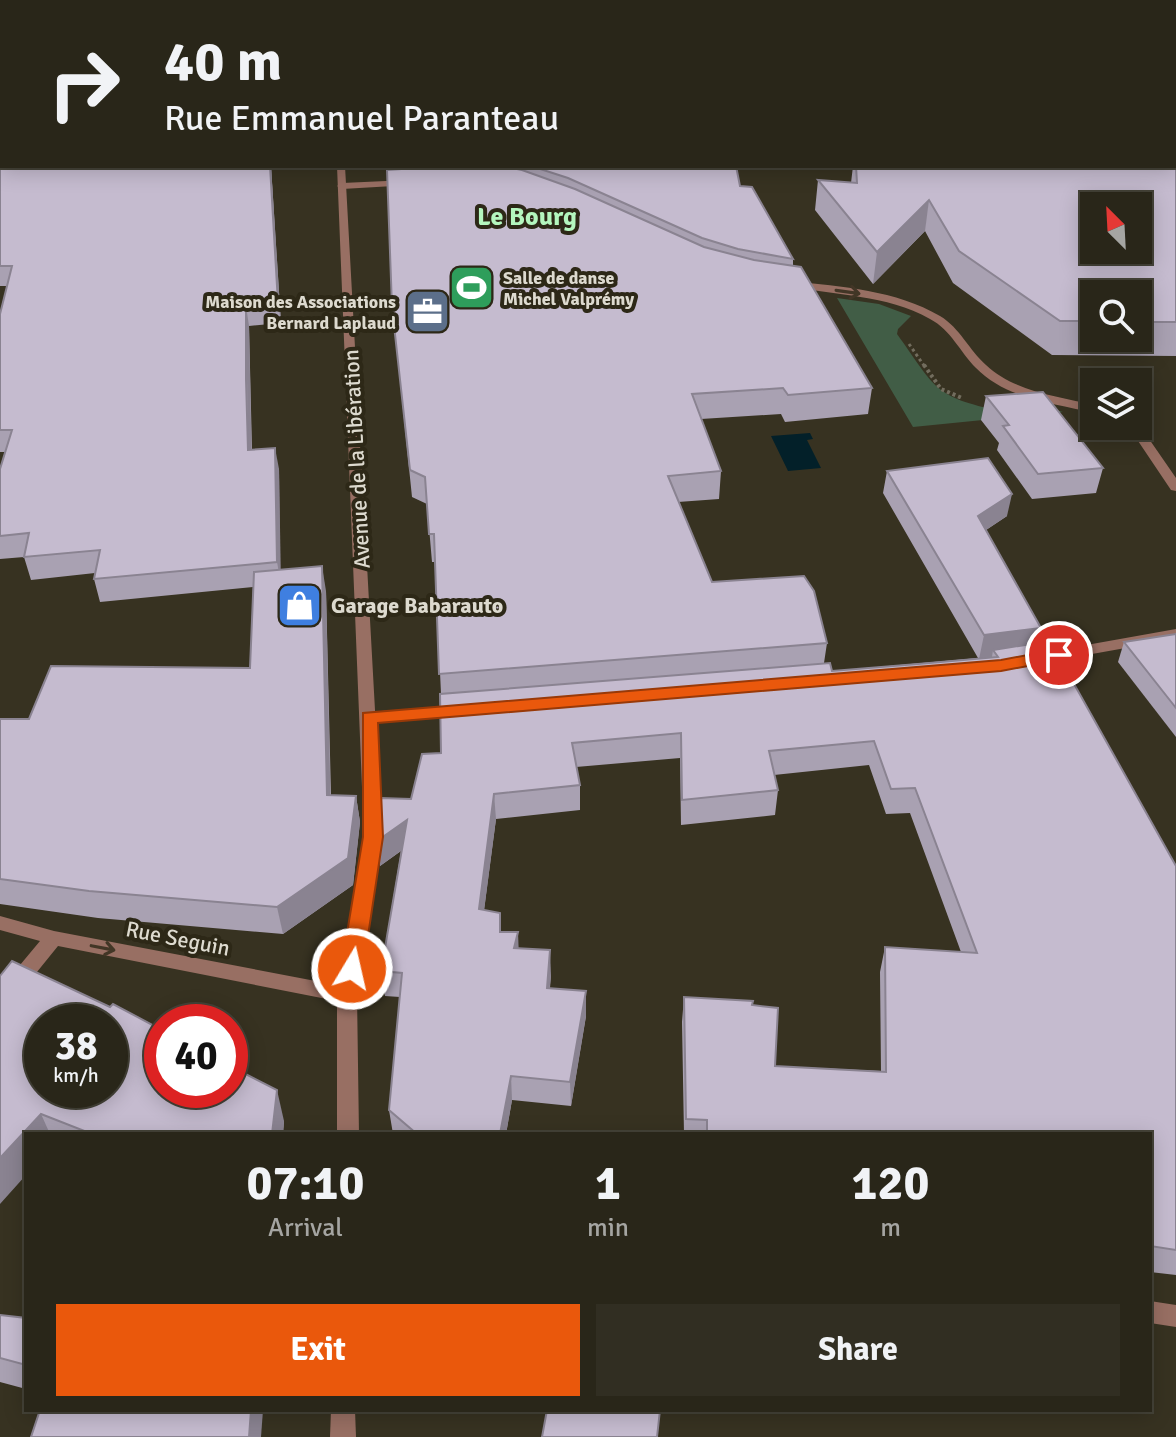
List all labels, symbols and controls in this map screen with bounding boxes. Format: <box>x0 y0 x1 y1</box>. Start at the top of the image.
text: 40 m <box>164 27 282 96</box>
icon: right <box>32 32 136 136</box>
text: Rue Emmanuel Paranteau <box>164 96 559 141</box>
north arrow <box>1080 192 1152 264</box>
map controls <box>1080 192 1152 440</box>
district label: Le Bourg <box>477 201 577 233</box>
sports icon: Salle de danse Michel Valprémy <box>448 264 496 312</box>
place label: Salle de danse Michel Valprémy <box>503 267 634 310</box>
button: search <box>1080 280 1152 352</box>
one-way arrow <box>835 285 860 300</box>
office icon: Maison des Associations Bernard Laplaud <box>403 288 451 336</box>
place label: Maison des Associations Bernard Laplaud <box>205 291 396 334</box>
street label: Avenue de la Libération <box>337 349 376 569</box>
button: layers <box>1080 368 1152 440</box>
shop icon: Garage Babarauto <box>276 581 324 629</box>
place label: Garage Babarauto <box>331 592 503 619</box>
pin <box>1025 621 1093 689</box>
icon: arrive <box>1037 633 1081 677</box>
street label: Rue Seguin <box>124 915 232 962</box>
position arrow <box>310 927 394 1011</box>
one-way arrow <box>90 941 115 956</box>
speed limit sign: 40 <box>144 1004 248 1108</box>
text: 38 <box>54 1021 98 1071</box>
text: km/h <box>53 1063 99 1088</box>
text: 07:10 <box>247 1154 364 1213</box>
text: 1 <box>595 1154 621 1213</box>
text: 120 <box>852 1154 929 1213</box>
text: Arrival <box>268 1212 343 1244</box>
text: min <box>587 1212 629 1244</box>
text: m <box>880 1212 901 1244</box>
button: Exit <box>56 1304 580 1396</box>
button: Share <box>596 1304 1120 1396</box>

